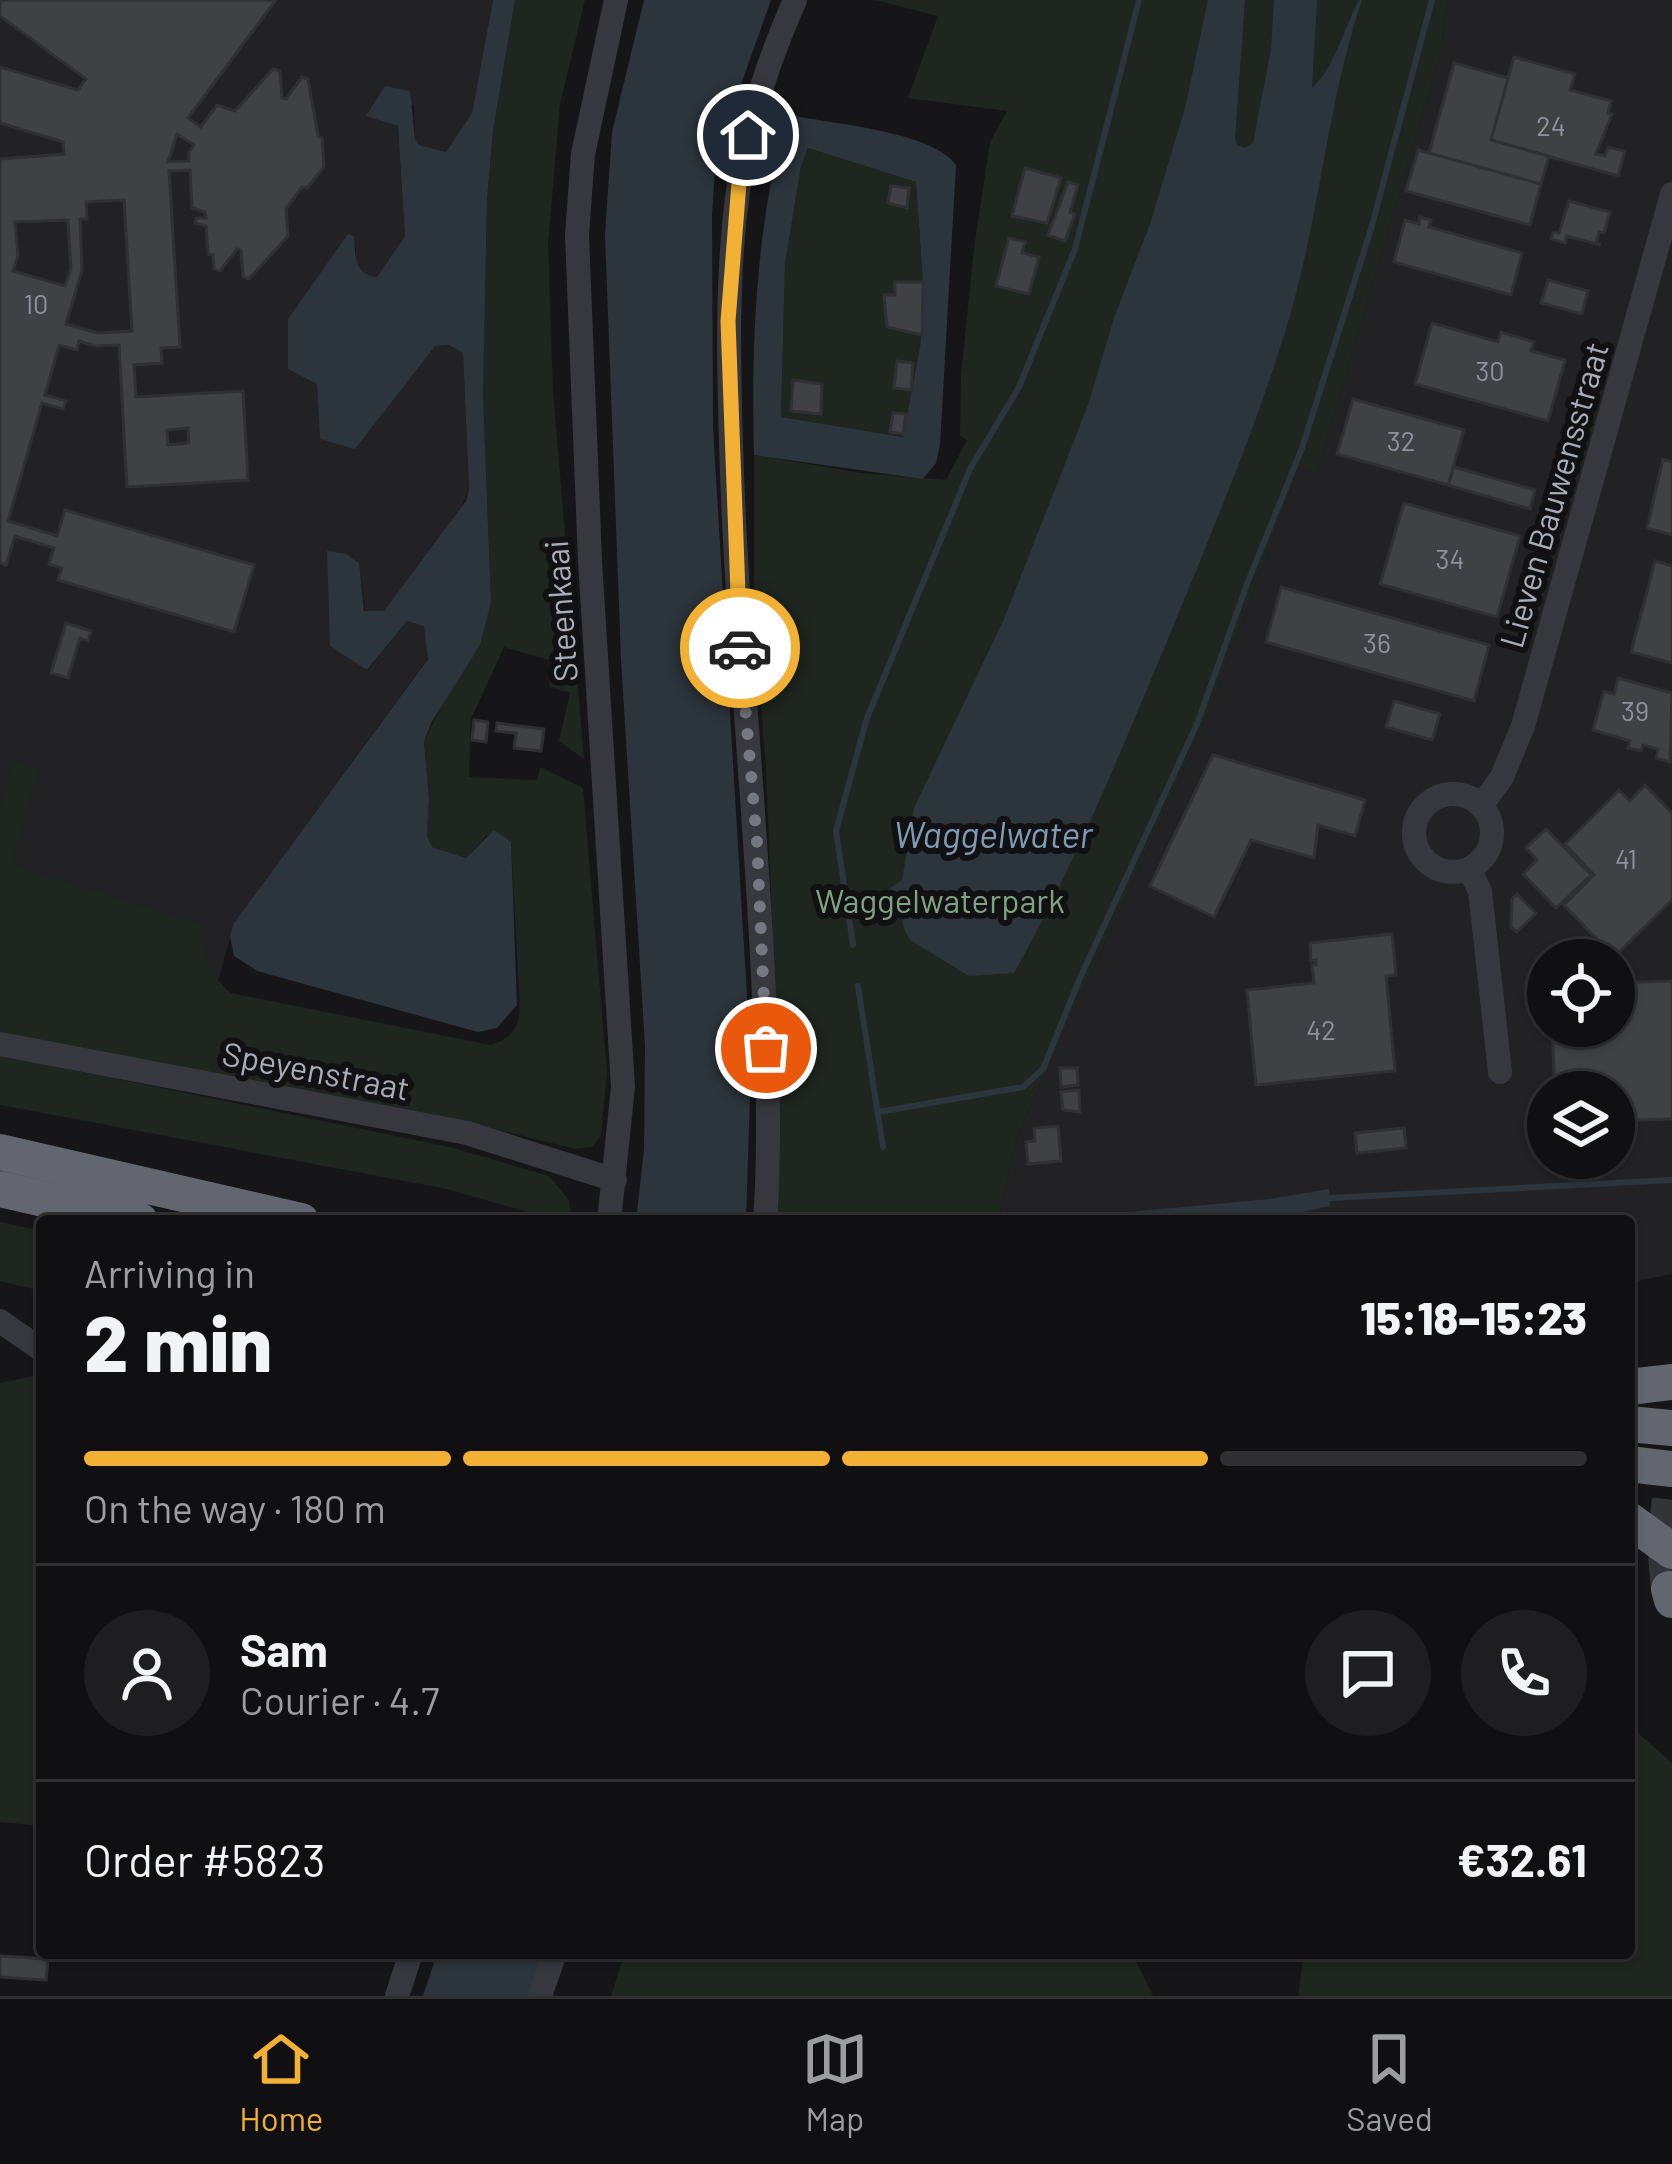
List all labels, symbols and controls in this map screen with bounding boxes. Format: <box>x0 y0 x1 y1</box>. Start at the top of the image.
pin <box>697 84 799 186</box>
icon: home <box>715 102 781 168</box>
house number: 24 <box>1536 109 1566 141</box>
house number: 10 <box>24 287 48 319</box>
street label: Lieven Bauwensstraat <box>1490 337 1616 652</box>
house number: 30 <box>1475 354 1505 386</box>
house number: 32 <box>1387 424 1415 456</box>
street label: Steenkaai <box>535 539 585 683</box>
house number: 34 <box>1436 542 1464 574</box>
courier <box>680 588 800 708</box>
icon: car <box>707 615 773 681</box>
house number: 36 <box>1363 626 1391 658</box>
house number: 39 <box>1621 694 1649 726</box>
water label: Waggelwater <box>893 812 1094 855</box>
house number: 41 <box>1615 842 1637 874</box>
park label: Waggelwaterpark <box>815 880 1065 920</box>
map controls <box>1527 939 1635 1179</box>
button: locate <box>1527 939 1635 1047</box>
pin <box>715 997 817 1099</box>
house number: 42 <box>1306 1013 1336 1045</box>
icon: bag <box>733 1015 799 1081</box>
street label: Speyenstraat <box>219 1032 413 1108</box>
button: layers <box>1527 1071 1635 1179</box>
text: Arriving in <box>84 1249 255 1296</box>
text: 15:18–15:23 <box>1360 1290 1587 1344</box>
text: 2 min <box>84 1294 272 1388</box>
text: On the way · 180 m <box>84 1484 386 1531</box>
button: person <box>84 1610 210 1736</box>
button: chat <box>1305 1610 1431 1736</box>
button: phone <box>1461 1610 1587 1736</box>
text: Sam <box>240 1622 328 1676</box>
text: Courier · 4.7 <box>240 1676 440 1723</box>
text: Order #5823 <box>84 1832 325 1886</box>
text: €32.61 <box>1457 1832 1587 1886</box>
tab: Home <box>239 2026 323 2138</box>
tab: Map <box>802 2026 868 2138</box>
tab: Saved <box>1346 2026 1433 2138</box>

